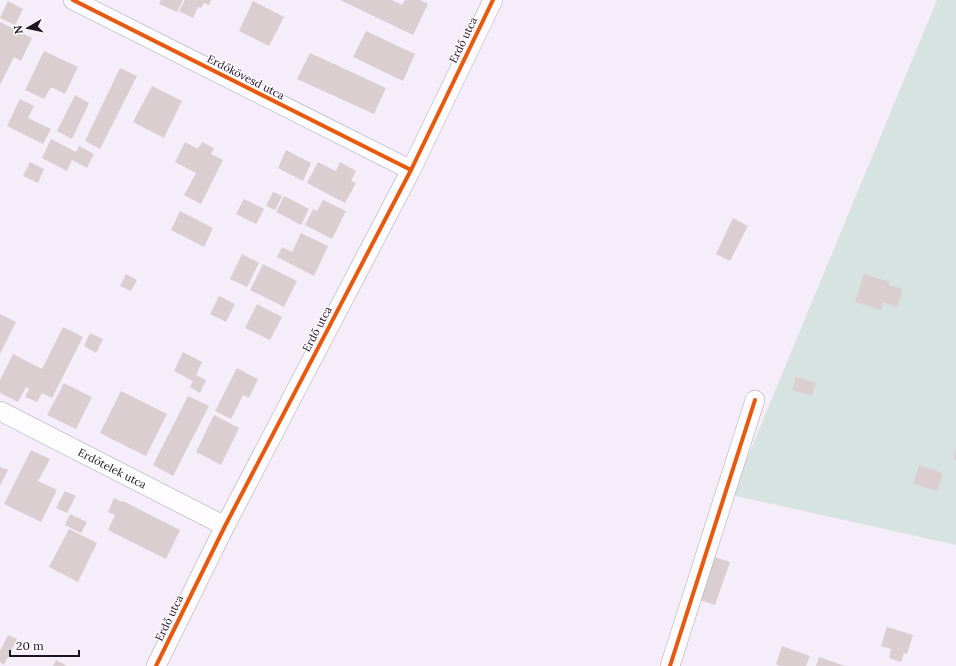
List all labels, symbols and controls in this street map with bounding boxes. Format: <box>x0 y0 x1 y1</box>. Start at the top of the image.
north arrow <box>8 8 48 48</box>
street label: Erdő utca <box>446 14 480 65</box>
text: N <box>10 24 26 35</box>
street label: Erdőkövesd utca <box>205 51 287 103</box>
street label: Erdő utca <box>299 303 335 354</box>
street label: Erdőtelek utca <box>76 445 149 492</box>
street label: Erdő utca <box>152 592 186 643</box>
scale bar <box>10 632 79 658</box>
text: 20 m <box>16 638 44 653</box>

